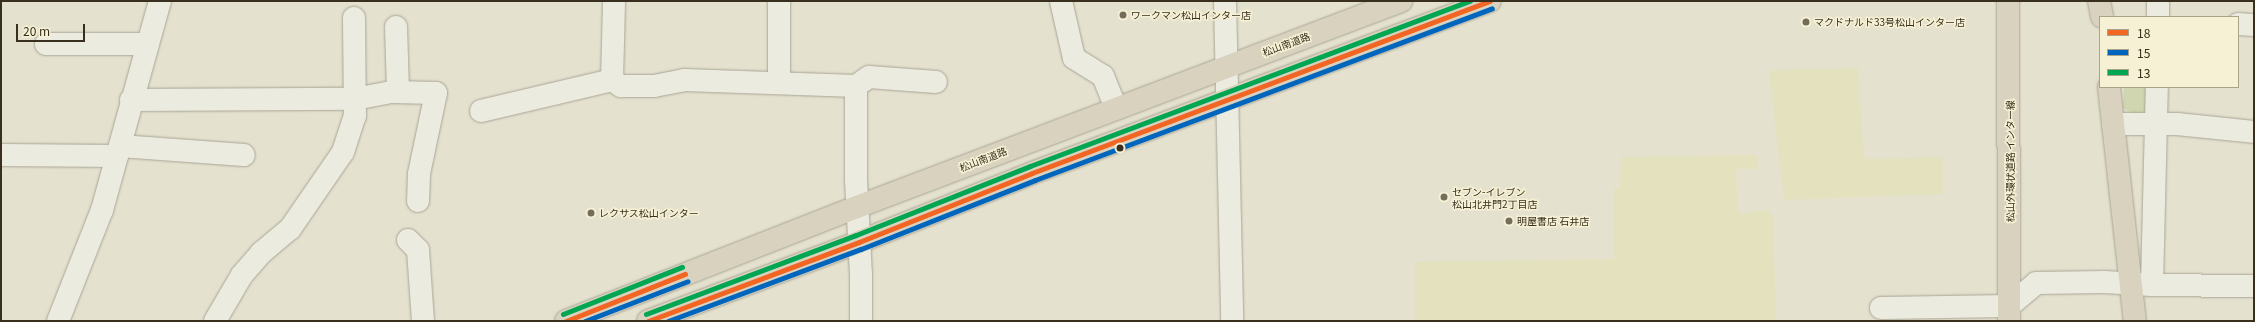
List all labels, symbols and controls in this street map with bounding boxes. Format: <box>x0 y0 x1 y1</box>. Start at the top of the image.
place label: ワークマン松山インター店 <box>1131 9 1251 21</box>
marker: ワークマン松山インター店 <box>1118 10 1128 20</box>
scale bar <box>18 16 87 42</box>
place label: マクドナルド33号松山インター店 <box>1814 16 1965 28</box>
legend <box>2099 16 2239 88</box>
marker: マクドナルド33号松山インター店 <box>1801 17 1811 27</box>
text: 20 m <box>23 22 50 39</box>
text: 18 <box>2137 24 2150 41</box>
street label: 松山南道路 <box>1260 30 1312 58</box>
text: 15 <box>2137 44 2150 61</box>
text: 13 <box>2137 64 2150 81</box>
street label: 松山外環状道路 インター線 <box>2004 100 2016 222</box>
unlabelled marker <box>1115 143 1125 153</box>
street label: 松山南道路 <box>958 144 1008 174</box>
place label: セブン-イレブン 松山北井門2丁目店 <box>1452 185 1538 208</box>
marker: セブン-イレブン 松山北井門2丁目店 <box>1439 192 1449 202</box>
place label: レクサス松山インター <box>599 207 699 219</box>
marker: レクサス松山インター <box>586 208 596 218</box>
place label: 明屋書店 石井店 <box>1517 215 1589 227</box>
marker: 明屋書店 石井店 <box>1504 216 1514 226</box>

